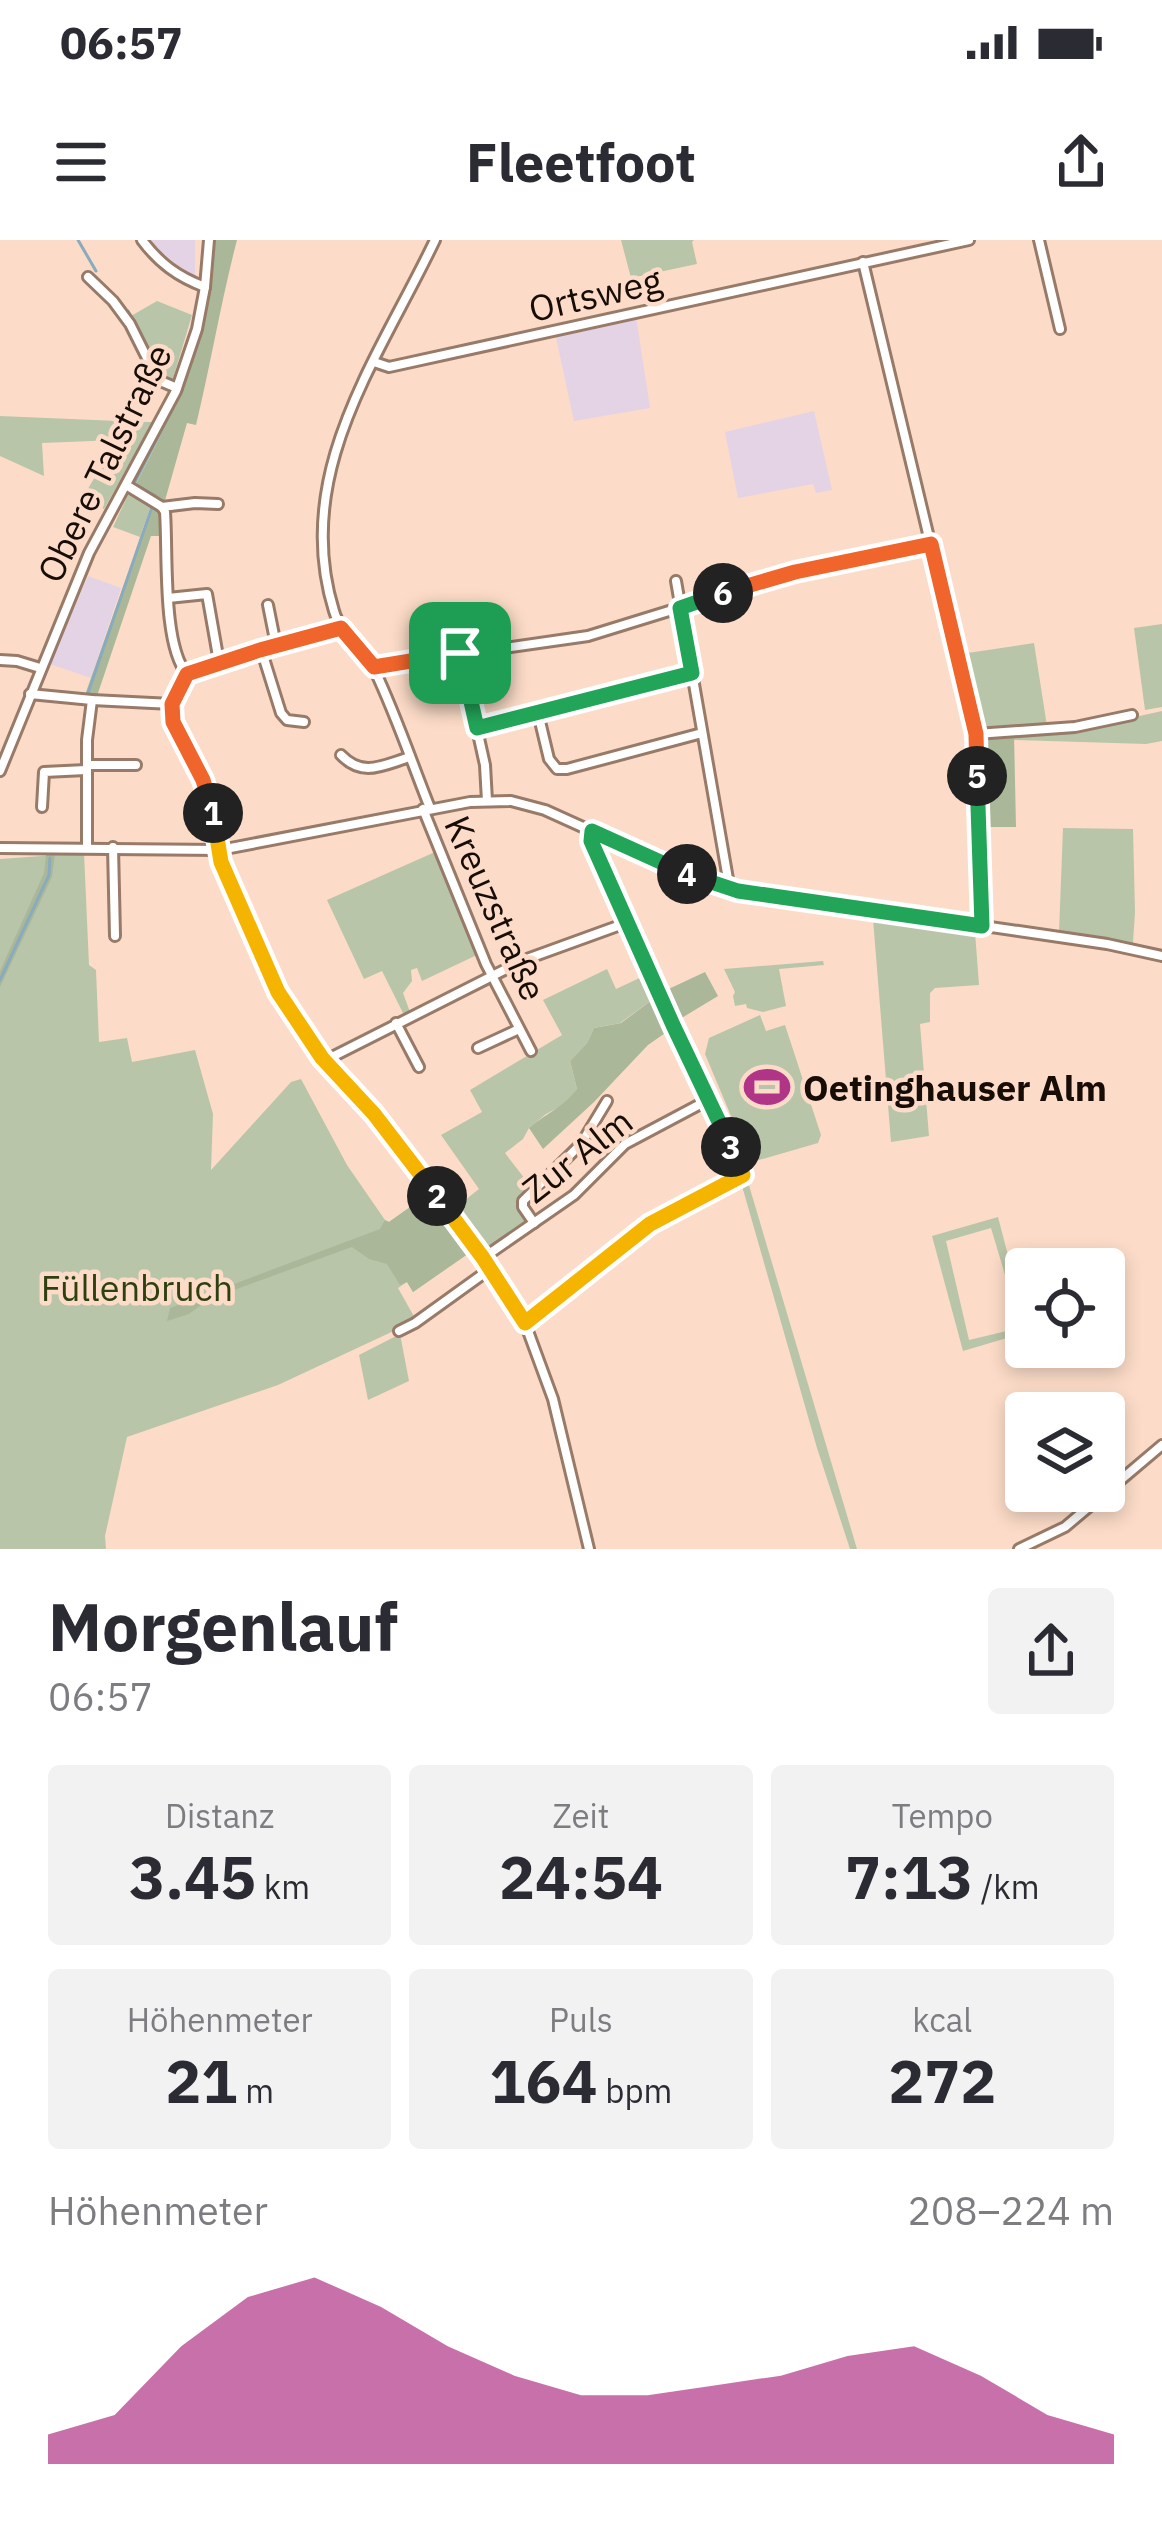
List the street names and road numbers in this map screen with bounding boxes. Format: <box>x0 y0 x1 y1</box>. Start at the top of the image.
street label: Ortsweg <box>524 256 666 332</box>
street label: Obere Talstraße <box>26 336 182 590</box>
street label: Kreuzstraße <box>434 808 558 1008</box>
street label: Zur Alm <box>512 1097 642 1213</box>

